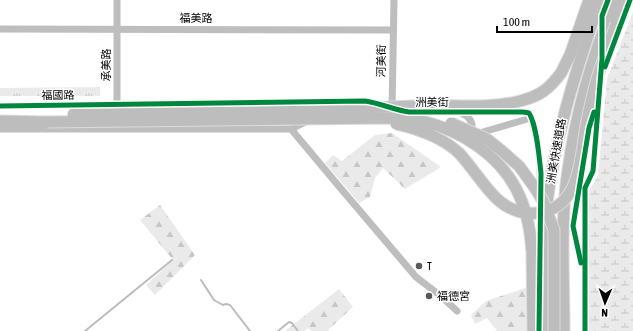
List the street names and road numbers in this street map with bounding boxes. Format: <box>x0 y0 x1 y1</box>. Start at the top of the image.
street label: 福美路 <box>180 12 213 24</box>
street label: 河美街 <box>375 44 387 78</box>
street label: 承美路 <box>100 49 112 82</box>
street label: 福國路 <box>41 89 75 101</box>
street label: 洲美街 <box>416 96 449 108</box>
street label: 洲美快速道路 <box>544 117 568 185</box>

